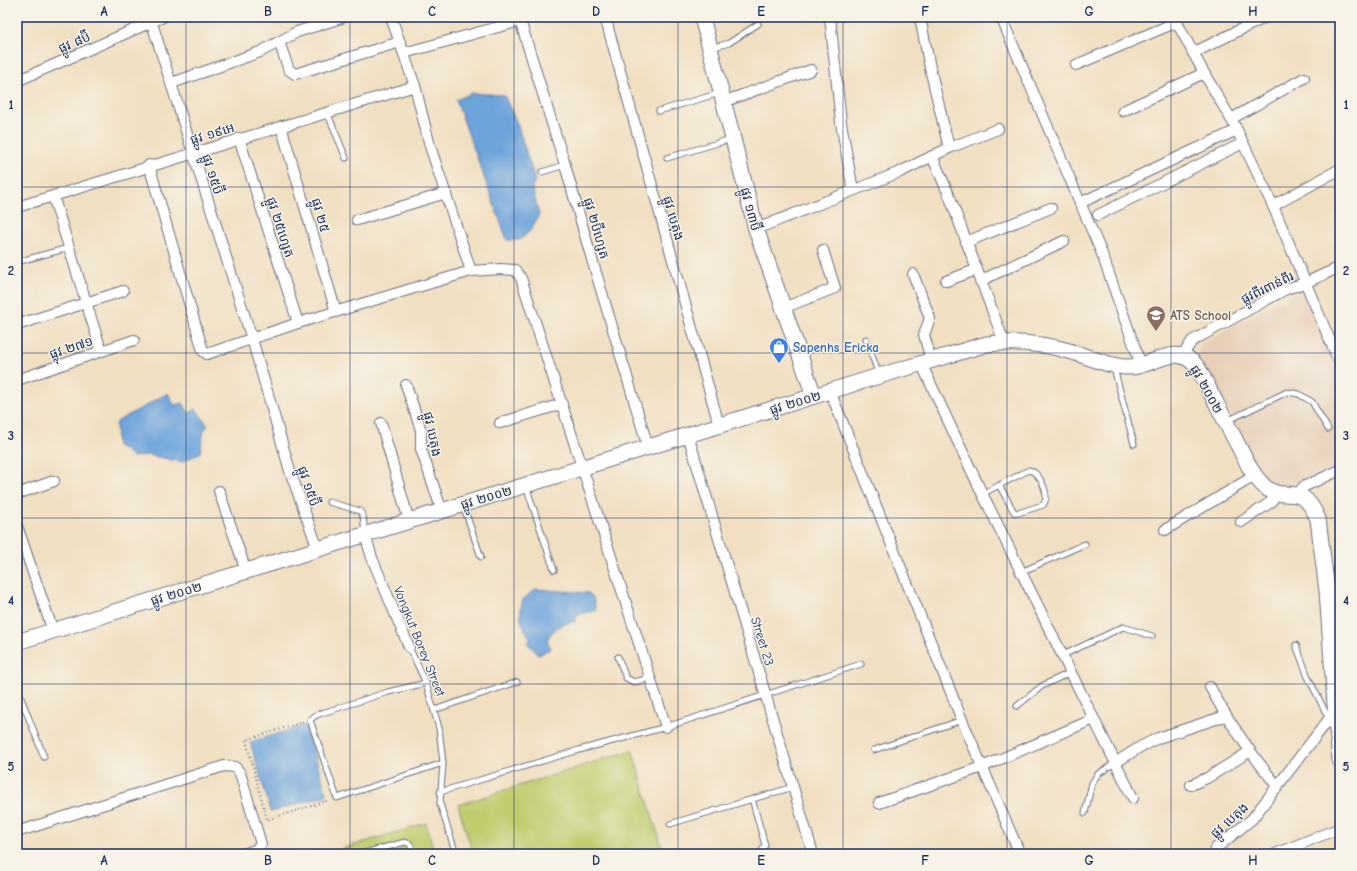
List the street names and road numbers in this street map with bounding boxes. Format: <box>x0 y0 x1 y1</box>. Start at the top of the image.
street label: ផ្លូវ ៨ប៊ី <box>55 27 94 60</box>
street label: ផ្លូវ ១៩អេ <box>188 120 237 151</box>
street label: ផ្លូវ ១៥ប៊ី <box>195 151 228 197</box>
street label: ផ្លូវ ១៣ប៊ី <box>734 185 766 234</box>
street label: ផ្លូវ បេតុង <box>656 194 687 243</box>
street label: ផ្លូវ ២៥ហ្សេត <box>260 195 297 261</box>
street label: ផ្លូវ ២ប៊ីហ្សេត <box>577 195 615 261</box>
street label: ផ្លូវ ២៥ <box>305 196 333 235</box>
street label: ផ្លូវពីរពាន់ពីរ <box>1238 268 1298 310</box>
street label: ផ្លុវ ២៧១ <box>47 333 96 366</box>
street label: ផ្លូវ ២០០២ <box>1184 362 1226 418</box>
street label: ផ្លូវ ២០០២ <box>768 388 824 421</box>
street label: ផ្លូវ បេតុង <box>417 410 445 459</box>
street label: ផ្លូវ ១៥ប៊ី <box>291 463 325 510</box>
street label: ផ្លូវ ២០០២ <box>459 483 515 516</box>
street label: ផ្លូវ ២០០២ <box>149 579 205 612</box>
street label: Vongkut Borey Street <box>391 584 449 700</box>
street label: Street 23 <box>748 615 777 667</box>
street label: ផ្លូវ បេតុង <box>1207 800 1254 844</box>

